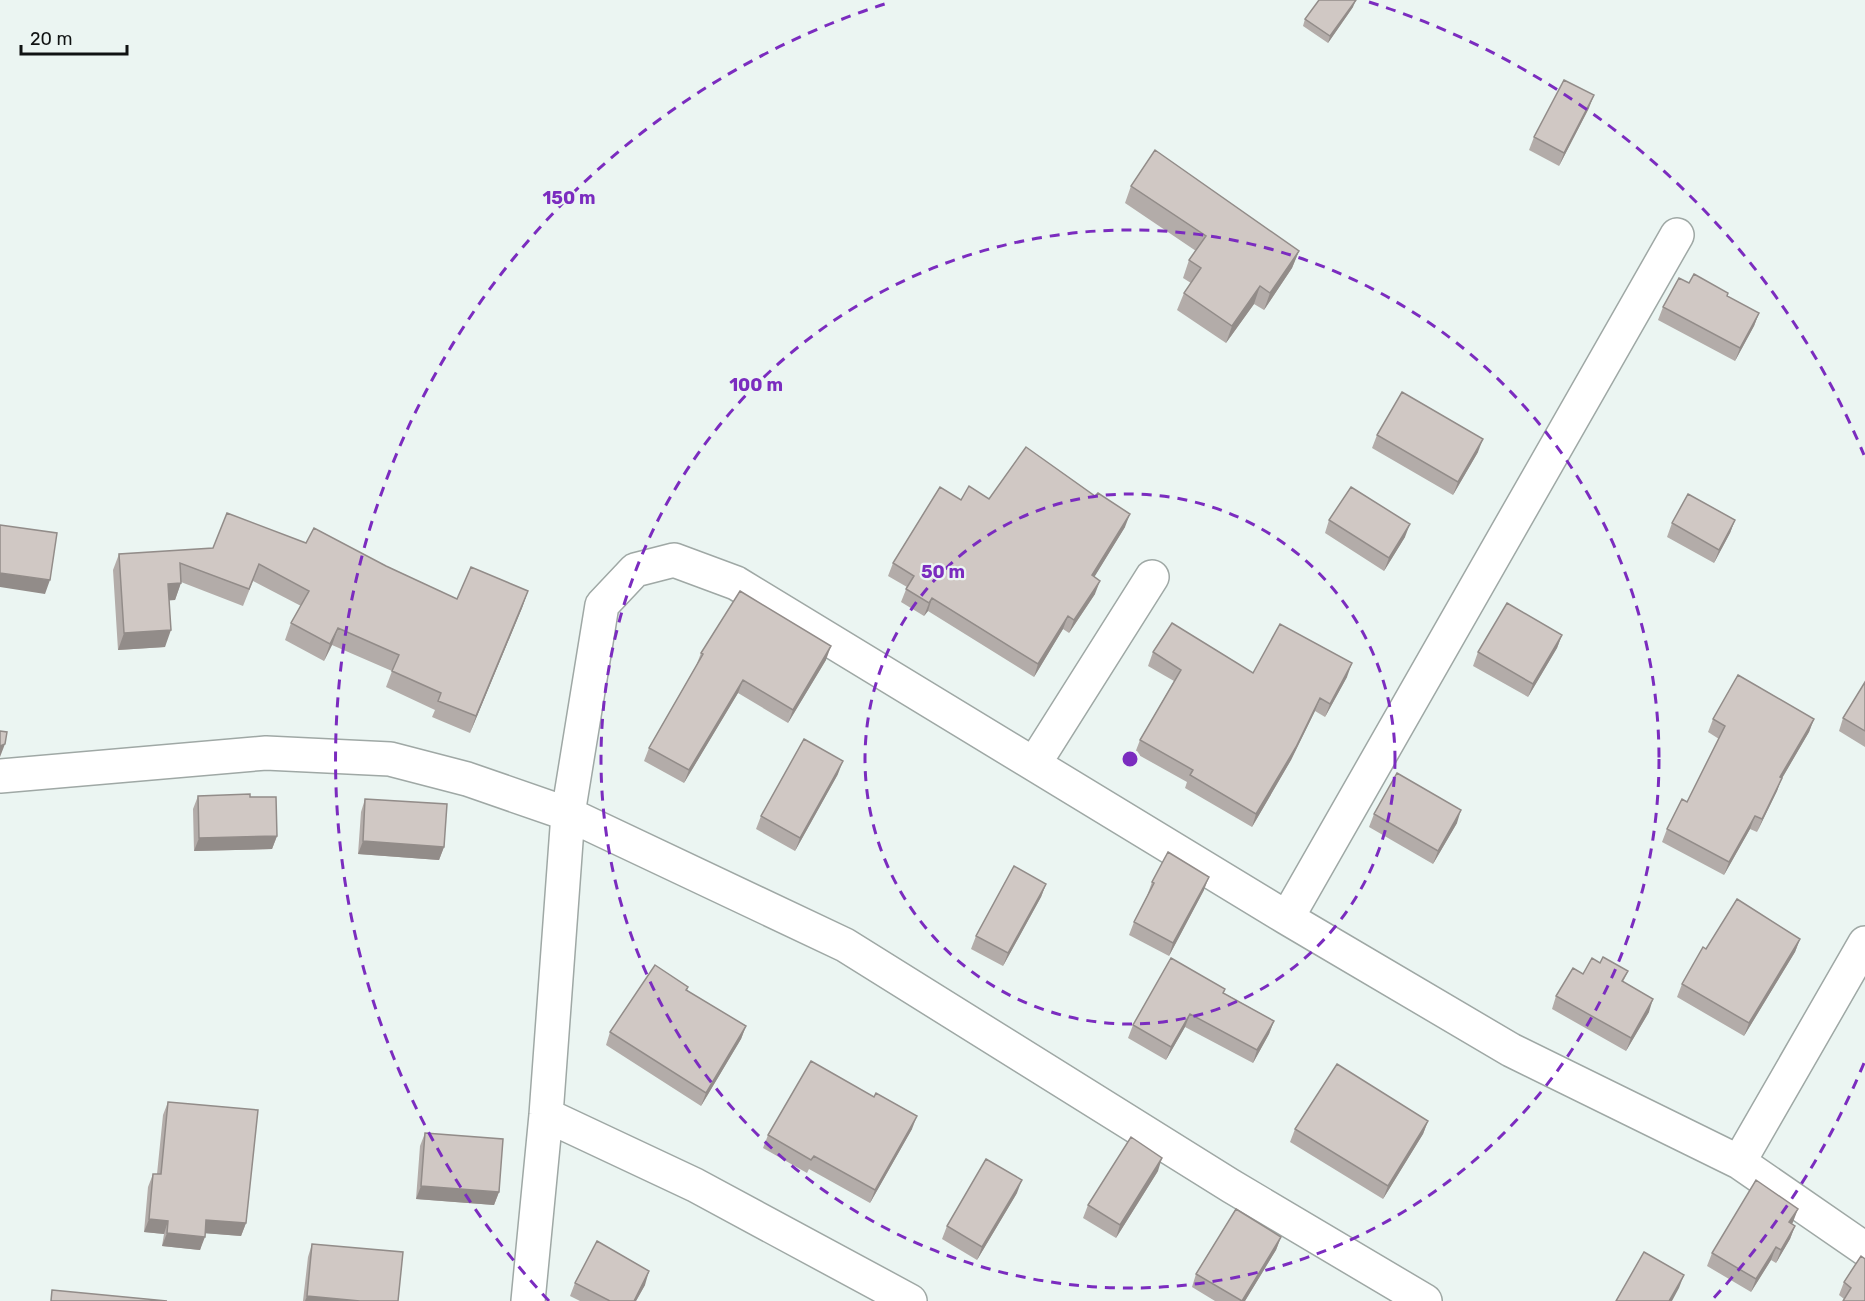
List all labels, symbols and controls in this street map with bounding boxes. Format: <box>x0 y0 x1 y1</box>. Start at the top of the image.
scale bar <box>21 18 128 56</box>
text: 20 m <box>30 28 72 50</box>
text: 150 m <box>542 187 596 209</box>
text: 100 m <box>729 374 783 396</box>
text: 50 m <box>921 561 965 583</box>
centre of rings <box>1120 749 1140 769</box>

